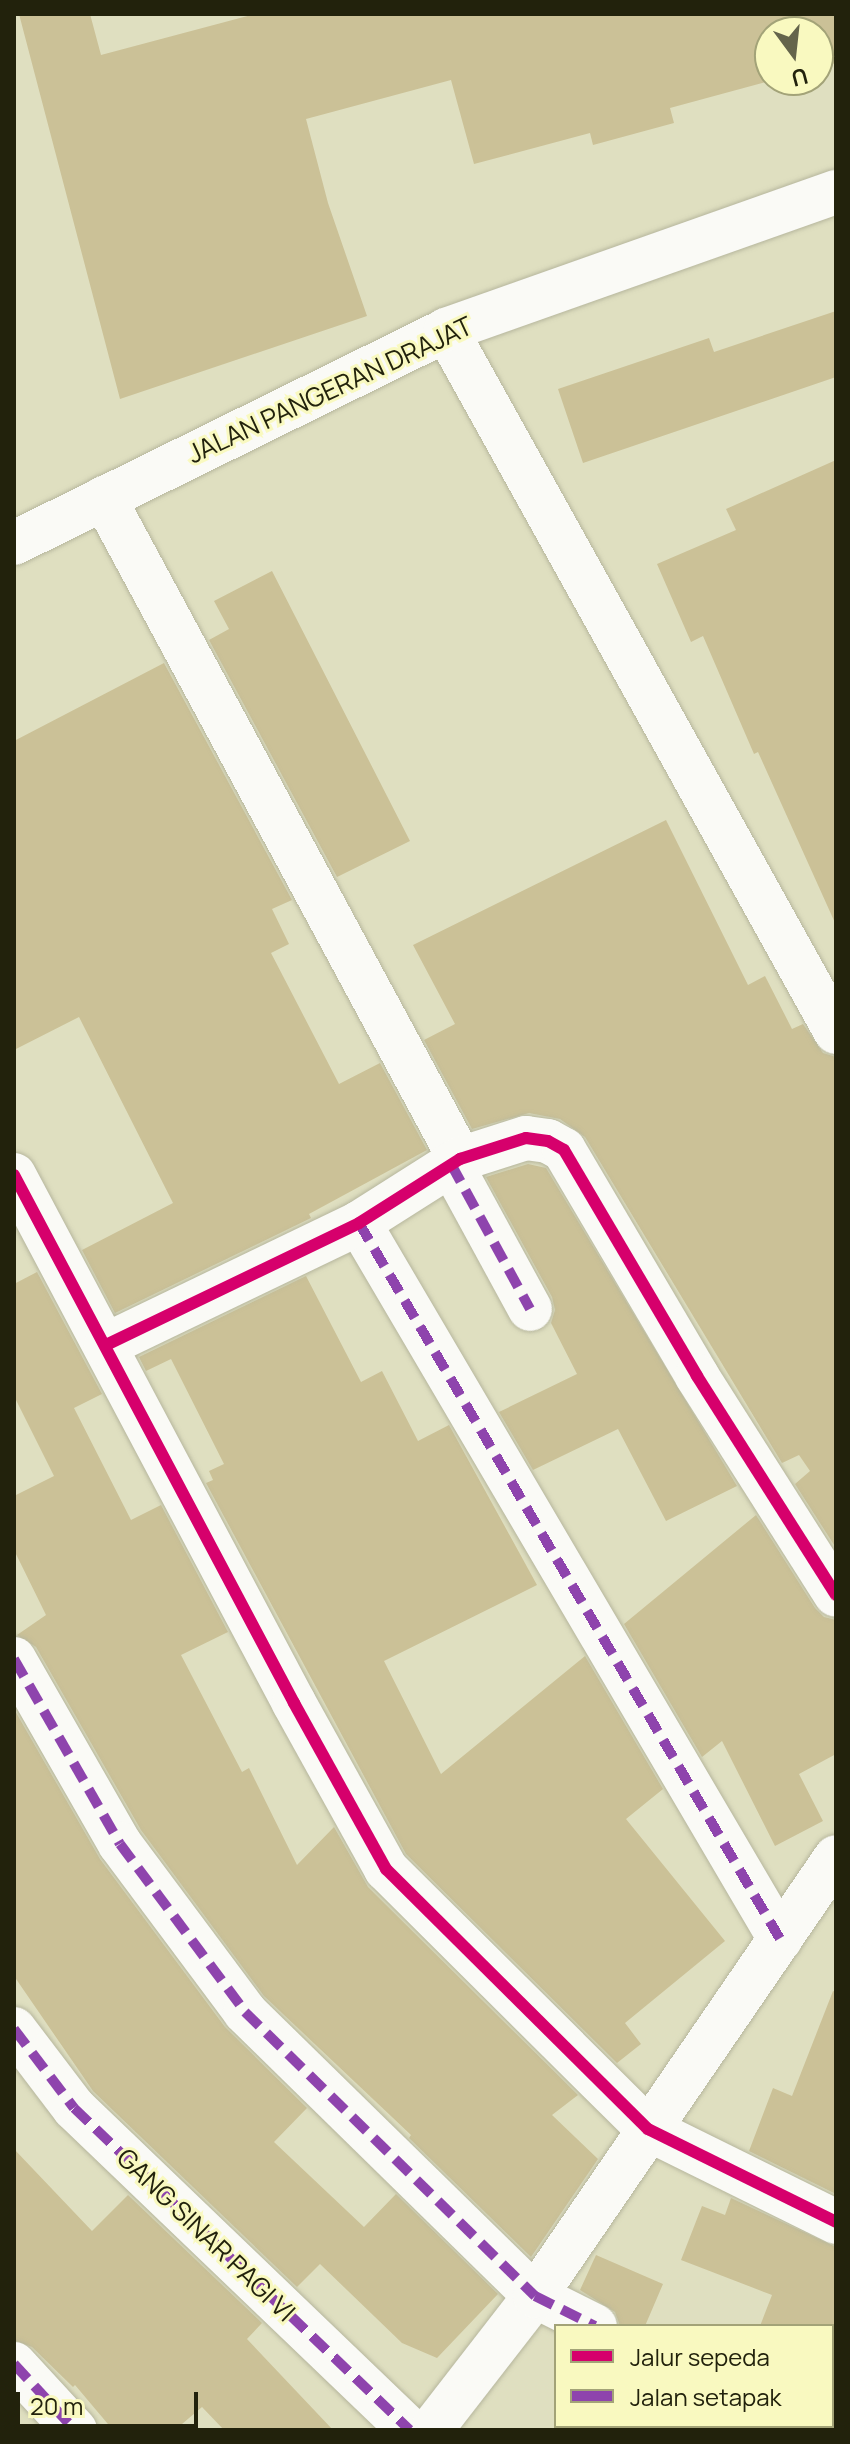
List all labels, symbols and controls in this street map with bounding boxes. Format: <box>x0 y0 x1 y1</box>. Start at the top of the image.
north arrow <box>754 16 834 96</box>
text: U <box>788 61 811 94</box>
street label: JALAN PANGERAN DRAJAT <box>183 310 477 470</box>
street label: GANG SINAR PAGI VI <box>111 2142 301 2328</box>
legend <box>554 2324 834 2428</box>
text: Jalur sepeda <box>630 2340 770 2373</box>
scale bar <box>20 2376 202 2426</box>
text: Jalan setapak <box>630 2380 781 2413</box>
text: 20 m <box>30 2389 83 2422</box>

